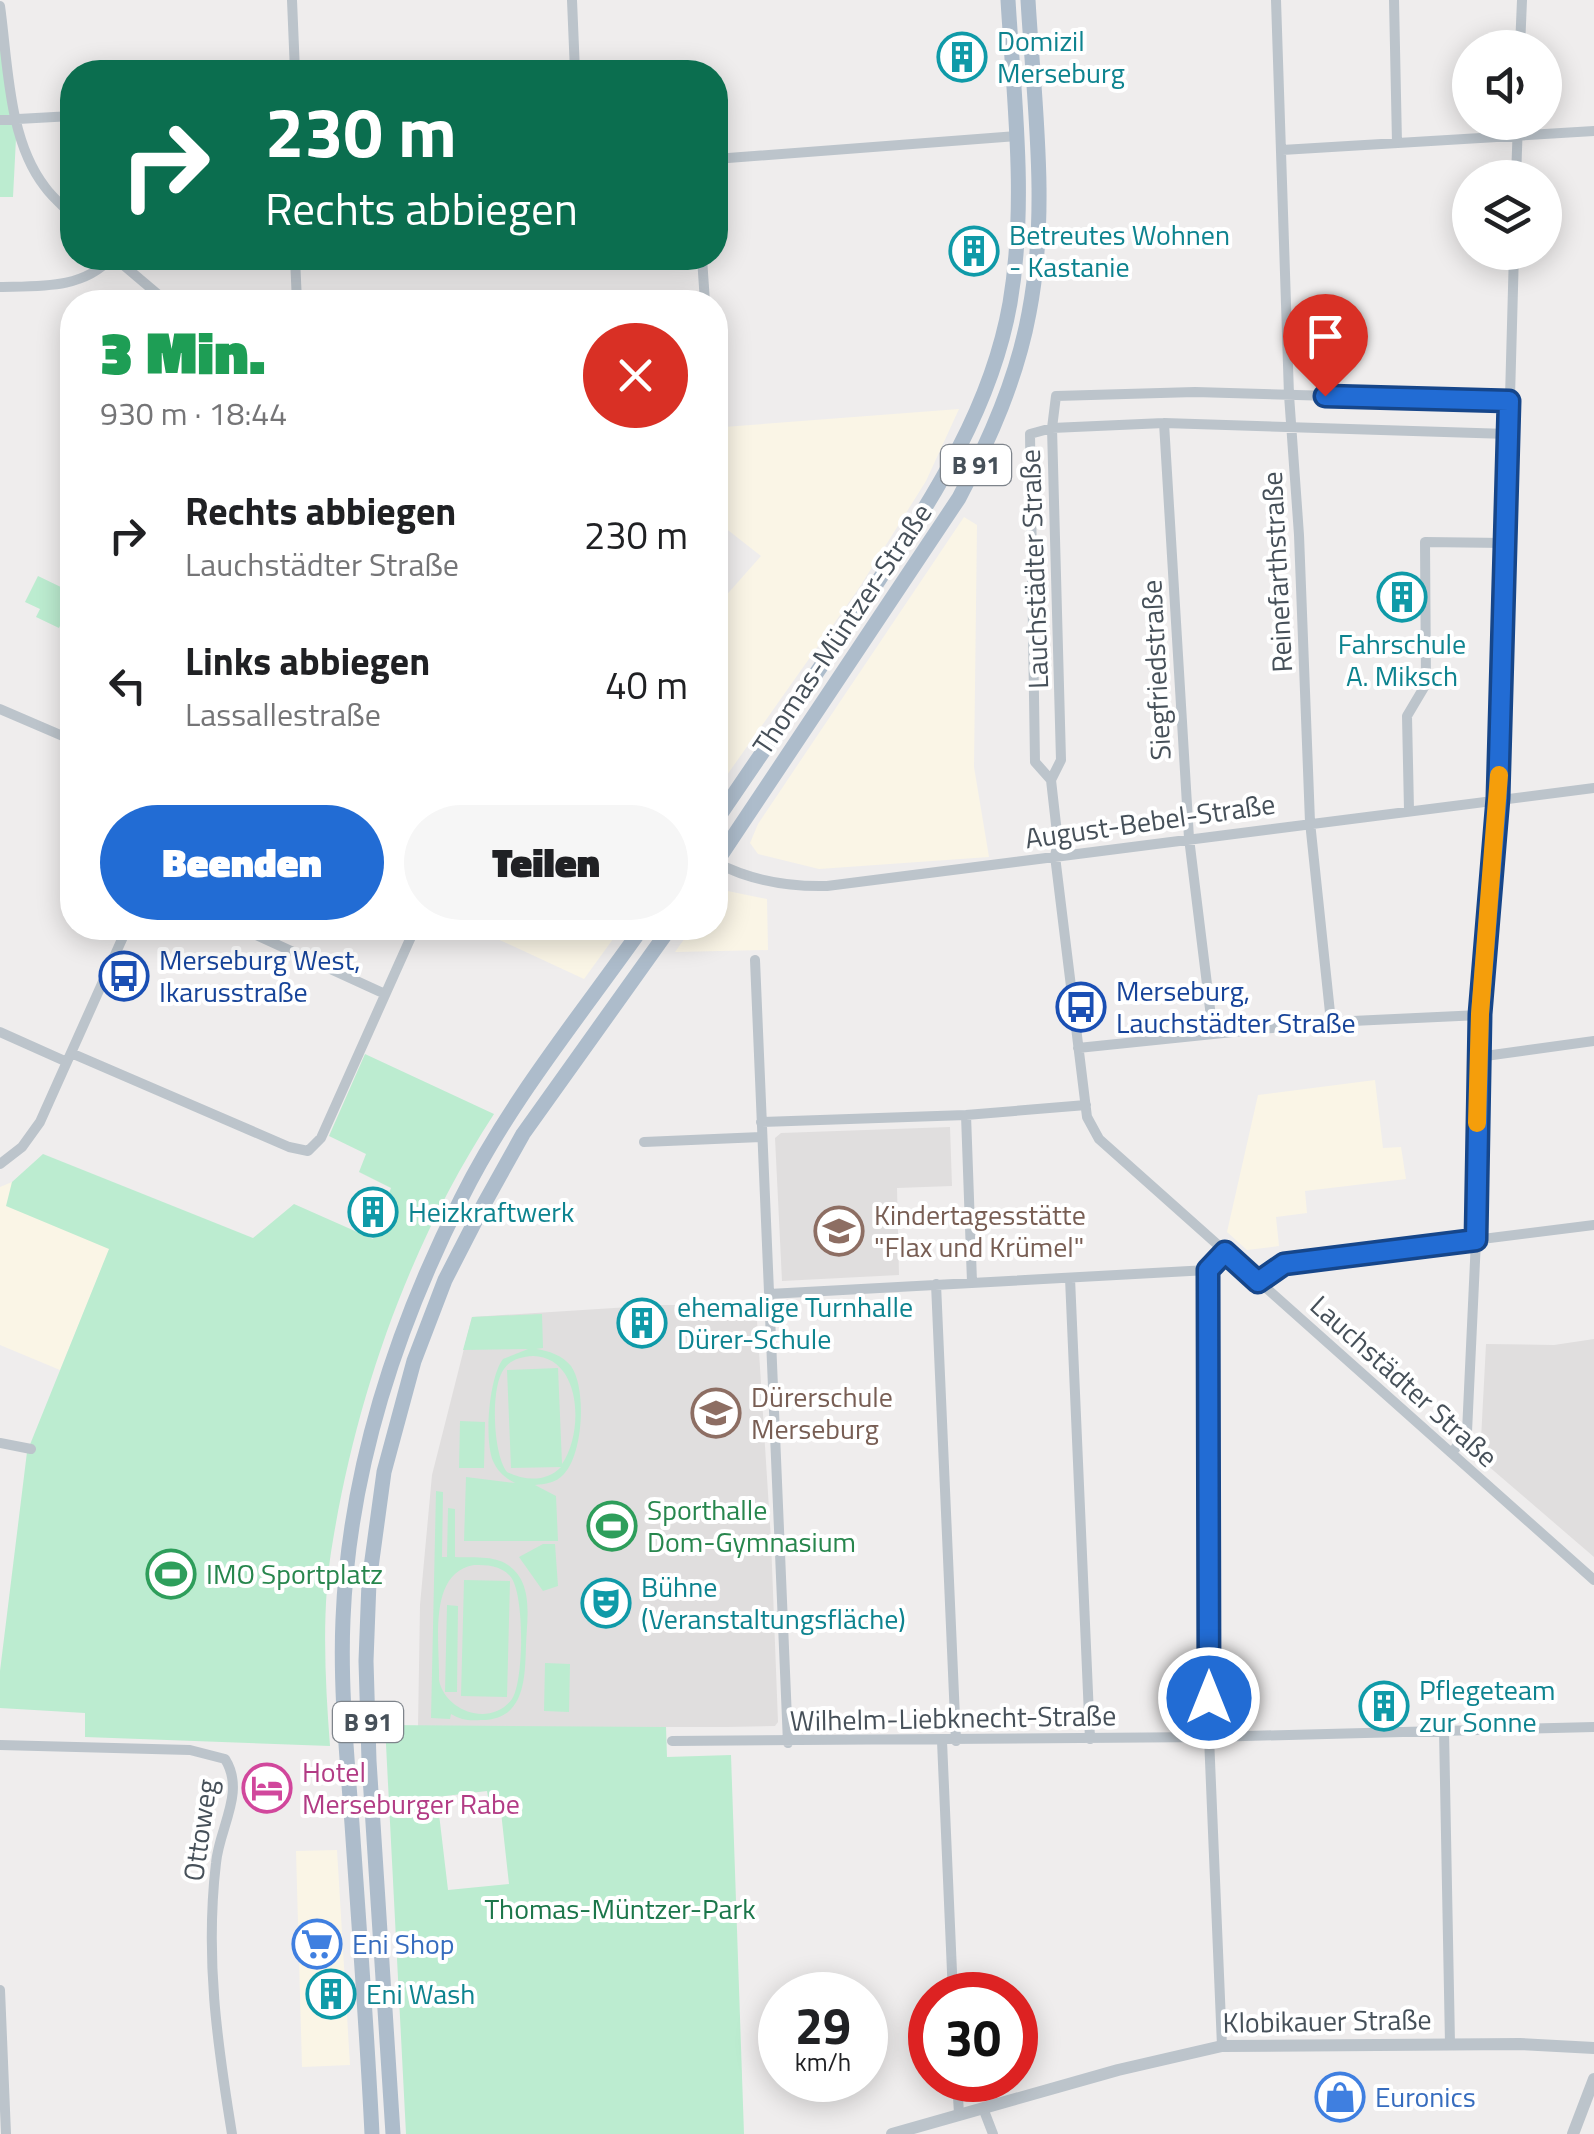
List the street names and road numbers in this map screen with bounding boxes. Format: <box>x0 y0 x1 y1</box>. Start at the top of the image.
road number: B 91 <box>941 445 1011 485</box>
street label: Lauchstädter Straße <box>1008 448 1059 690</box>
street label: Reinefarthstraße <box>1250 470 1303 674</box>
street label: Thomas-Müntzer-Straße <box>741 494 942 763</box>
street label: Siegfriedstraße <box>1129 579 1182 761</box>
street label: August-Bebel-Straße <box>1022 782 1278 859</box>
street label: Lauchstädter Straße <box>1301 1284 1508 1477</box>
street label: Wilhelm-Liebknecht-Straße <box>790 1693 1116 1742</box>
road number: B 91 <box>333 1702 403 1742</box>
street label: Ottoweg <box>171 1776 228 1884</box>
street label: Klobikauer Straße <box>1222 1997 1432 2044</box>

